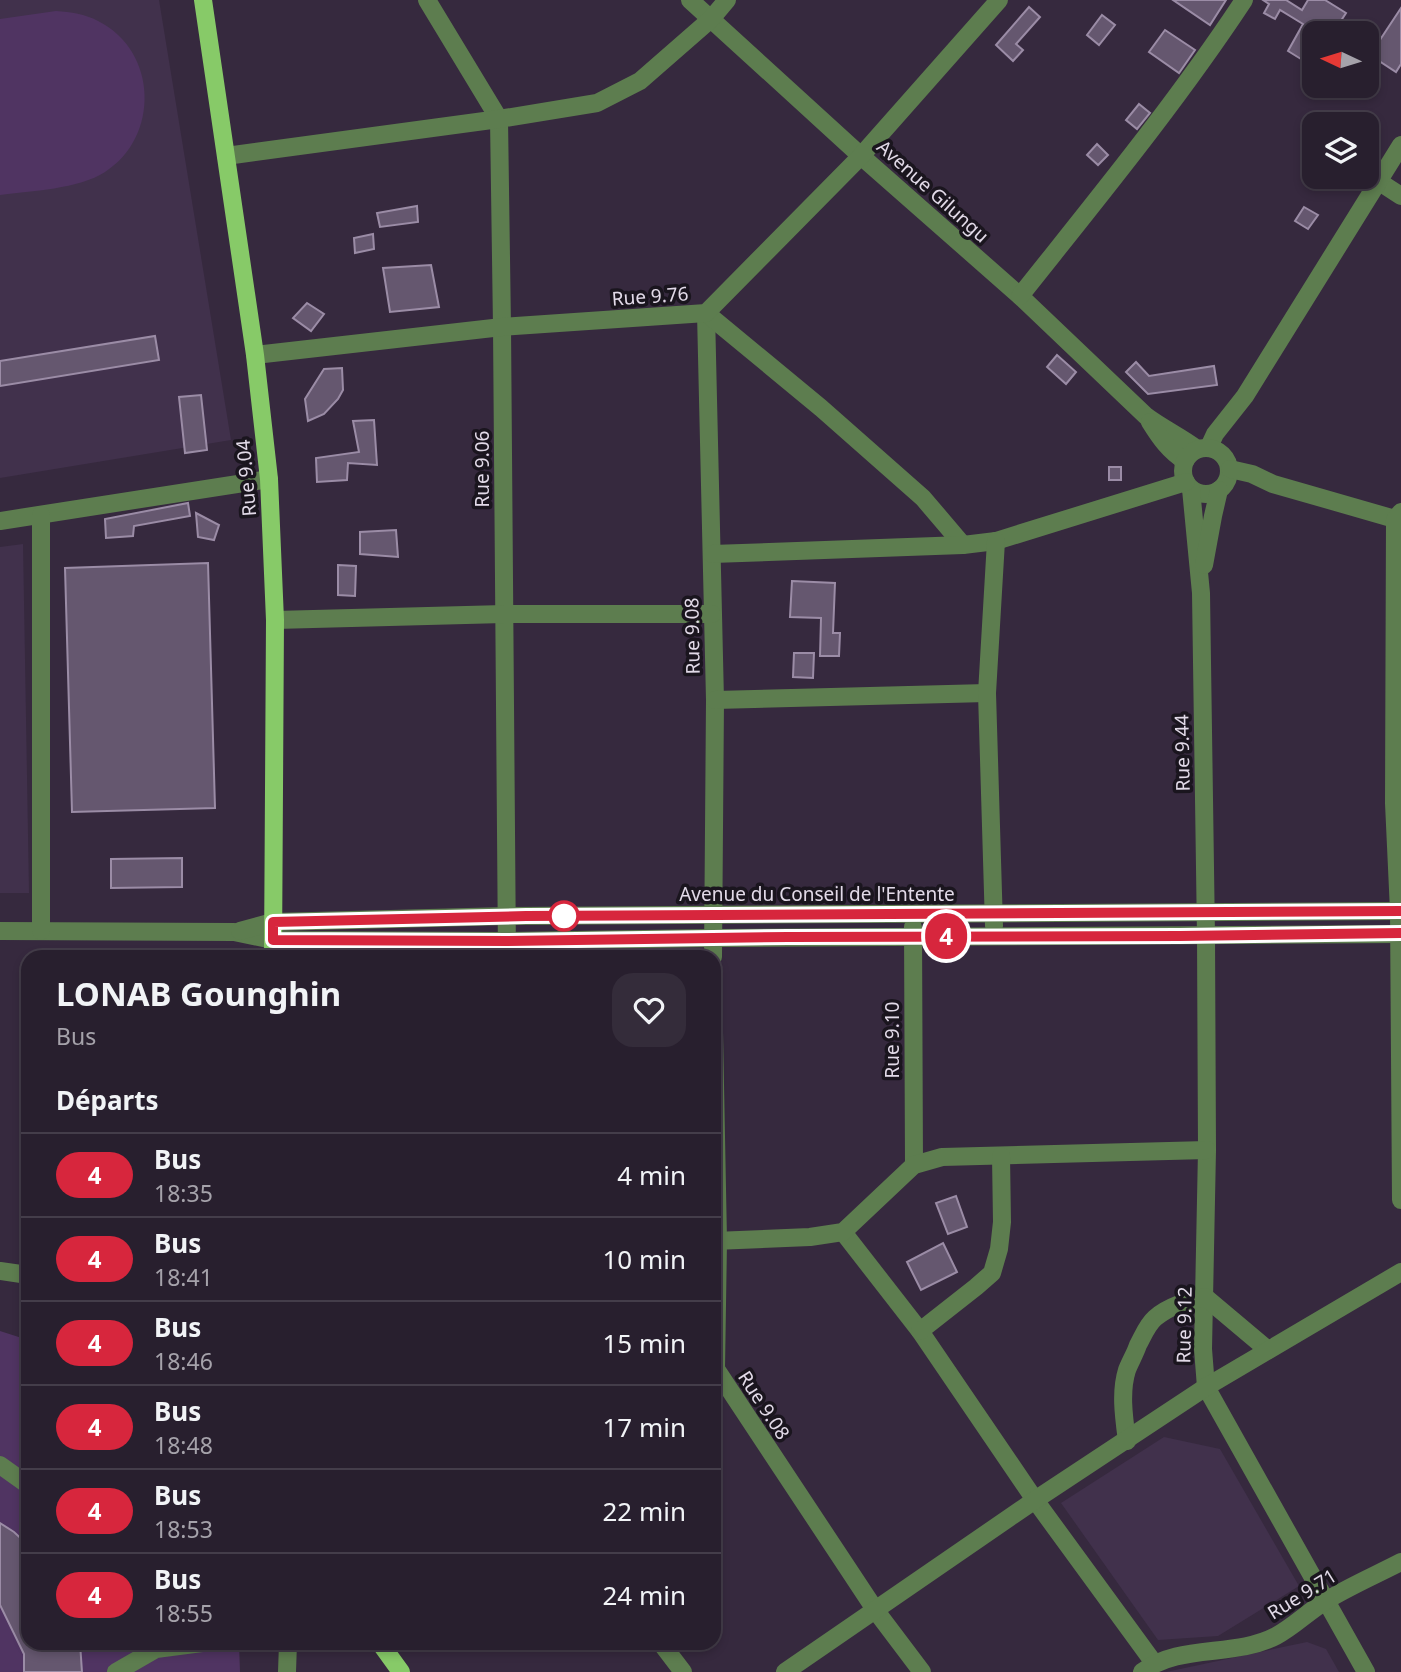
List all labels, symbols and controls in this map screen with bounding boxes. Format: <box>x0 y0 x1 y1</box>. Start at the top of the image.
north arrow <box>1302 21 1379 98</box>
map controls <box>1302 21 1379 189</box>
button: layers <box>1302 112 1379 189</box>
street label: Avenue Gilungu <box>871 134 995 248</box>
street label: Rue 9.76 <box>611 280 689 312</box>
street label: Rue 9.06 <box>469 431 495 507</box>
street label: Rue 9.04 <box>230 438 262 517</box>
street label: Rue 9.08 <box>678 597 706 675</box>
street label: Rue 9.44 <box>1168 714 1196 792</box>
street label: Avenue du Conseil de l'Entente <box>679 881 955 907</box>
unlabelled marker <box>549 901 579 931</box>
line badge: 4 <box>923 913 969 959</box>
text: 4 <box>939 919 953 952</box>
text: LONAB Gounghin <box>56 971 341 1016</box>
button: heart <box>612 973 686 1047</box>
street label: Rue 9.10 <box>879 1002 905 1078</box>
text: Bus <box>56 1020 96 1052</box>
text: Départs <box>56 1082 159 1118</box>
text: Bus <box>154 1141 201 1177</box>
text: 4 min <box>617 1157 686 1193</box>
text: 4 <box>88 1158 101 1191</box>
text: 18:35 <box>154 1177 213 1209</box>
text: Bus <box>154 1225 201 1261</box>
text: 10 min <box>602 1241 686 1277</box>
text: 4 <box>88 1242 101 1275</box>
text: 18:41 <box>154 1261 213 1293</box>
street label: Rue 9.12 <box>1170 1286 1198 1364</box>
text: Bus <box>154 1309 201 1345</box>
text: 15 min <box>602 1325 686 1361</box>
text: 4 <box>88 1326 101 1359</box>
text: 18:46 <box>154 1345 213 1377</box>
street label: Rue 9.08 <box>732 1366 796 1444</box>
text: Bus <box>154 1393 201 1429</box>
text: 17 min <box>602 1409 686 1445</box>
text: 4 <box>88 1410 101 1443</box>
text: 18:48 <box>154 1429 213 1461</box>
text: Bus <box>154 1477 201 1513</box>
text: 22 min <box>602 1493 686 1529</box>
text: 4 <box>88 1494 101 1527</box>
text: 18:53 <box>154 1513 213 1545</box>
text: Bus <box>154 1561 201 1597</box>
street label: Rue 9.71 <box>1262 1563 1342 1625</box>
text: 24 min <box>602 1577 686 1613</box>
text: 4 <box>88 1578 101 1611</box>
text: 18:55 <box>154 1597 213 1629</box>

